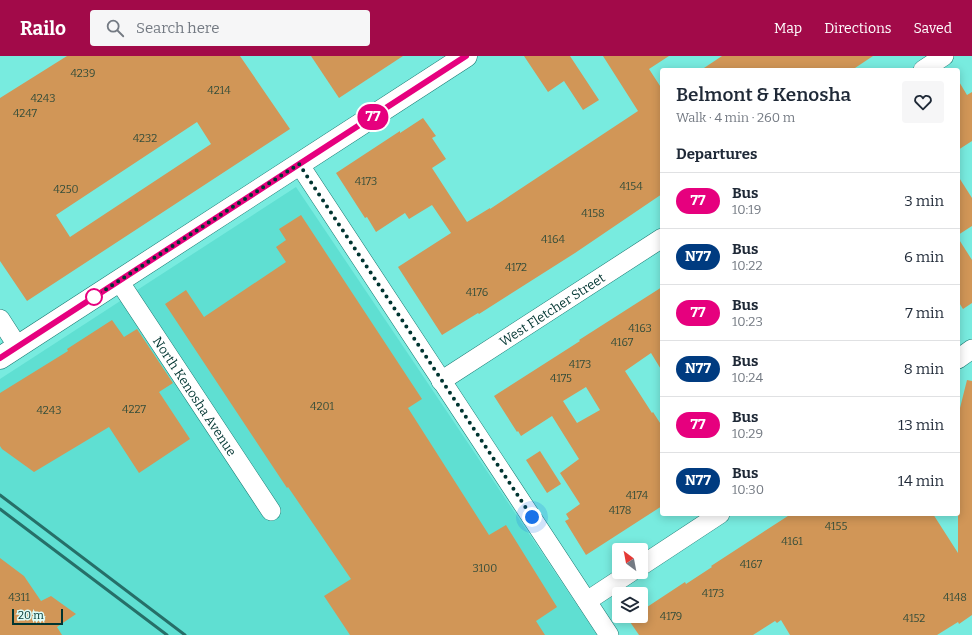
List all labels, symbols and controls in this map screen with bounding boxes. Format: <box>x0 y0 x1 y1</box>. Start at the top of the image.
search box <box>90 10 370 46</box>
text: Railo <box>20 17 66 40</box>
icon: search <box>104 17 126 39</box>
text: Search here <box>136 19 219 37</box>
text: Map <box>774 20 802 37</box>
text: Directions <box>824 20 892 37</box>
text: Saved <box>914 20 952 37</box>
house number: 4239 <box>70 67 96 80</box>
button: heart <box>902 81 944 123</box>
text: Belmont & Kenosha <box>676 83 851 106</box>
house number: 4214 <box>207 84 231 97</box>
house number: 4243 <box>30 92 56 105</box>
line badge: 77 <box>355 104 391 130</box>
house number: 4247 <box>13 107 38 120</box>
text: 77 <box>365 108 381 125</box>
text: Walk · 4 min · 260 m <box>676 110 795 125</box>
house number: 4232 <box>133 132 157 145</box>
text: Departures <box>676 145 757 163</box>
house number: 4173 <box>355 175 377 188</box>
house number: 4154 <box>619 180 643 193</box>
house number: 4250 <box>53 183 79 196</box>
text: Bus <box>732 184 758 202</box>
text: 77 <box>690 192 706 209</box>
text: 3 min <box>904 192 944 210</box>
text: 10:19 <box>732 202 761 217</box>
house number: 4158 <box>581 207 605 220</box>
house number: 4164 <box>541 233 565 246</box>
text: Bus <box>732 240 758 258</box>
text: N77 <box>685 248 711 265</box>
text: 6 min <box>904 248 944 266</box>
text: 10:22 <box>732 258 763 273</box>
house number: 4172 <box>505 261 527 274</box>
street label: West Fletcher Street <box>497 270 608 349</box>
house number: 4176 <box>466 286 488 299</box>
unlabelled marker <box>85 288 103 306</box>
text: Bus <box>732 296 758 314</box>
text: 77 <box>690 304 706 321</box>
text: 7 min <box>905 304 944 322</box>
text: 10:23 <box>732 314 763 329</box>
house number: 4163 <box>628 322 652 335</box>
street label: North Kenosha Avenue <box>150 334 239 459</box>
house number: 4167 <box>611 336 634 349</box>
text: Bus <box>732 352 758 370</box>
house number: 4173 <box>569 358 591 371</box>
text: N77 <box>685 360 711 377</box>
text: 8 min <box>904 360 944 378</box>
text: 10:24 <box>732 370 763 385</box>
house number: 4175 <box>550 372 572 385</box>
house number: 4201 <box>310 400 334 413</box>
house number: 4227 <box>122 403 146 416</box>
house number: 4243 <box>36 404 62 417</box>
text: Bus <box>732 408 758 426</box>
text: 77 <box>690 416 706 433</box>
text: 13 min <box>898 416 944 434</box>
text: 10:29 <box>732 426 763 441</box>
text: Bus <box>732 464 758 482</box>
text: N77 <box>685 472 711 489</box>
text: 14 min <box>898 472 944 490</box>
text: 10:30 <box>732 482 764 497</box>
house number: 4174 <box>626 489 649 502</box>
house number: 4178 <box>609 504 631 517</box>
your location <box>522 507 542 527</box>
house number: 4155 <box>825 520 847 533</box>
house number: 4161 <box>781 535 803 548</box>
north arrow <box>612 543 648 579</box>
map controls <box>612 543 648 623</box>
house number: 4167 <box>740 558 763 571</box>
house number: 3100 <box>473 562 497 575</box>
button: layers <box>612 587 648 623</box>
house number: 4173 <box>702 587 724 600</box>
house number: 4311 <box>8 591 30 604</box>
house number: 4148 <box>943 591 967 604</box>
scale bar <box>12 607 63 626</box>
text: 20 m <box>18 609 44 622</box>
house number: 4179 <box>660 610 682 623</box>
house number: 4152 <box>903 612 925 625</box>

